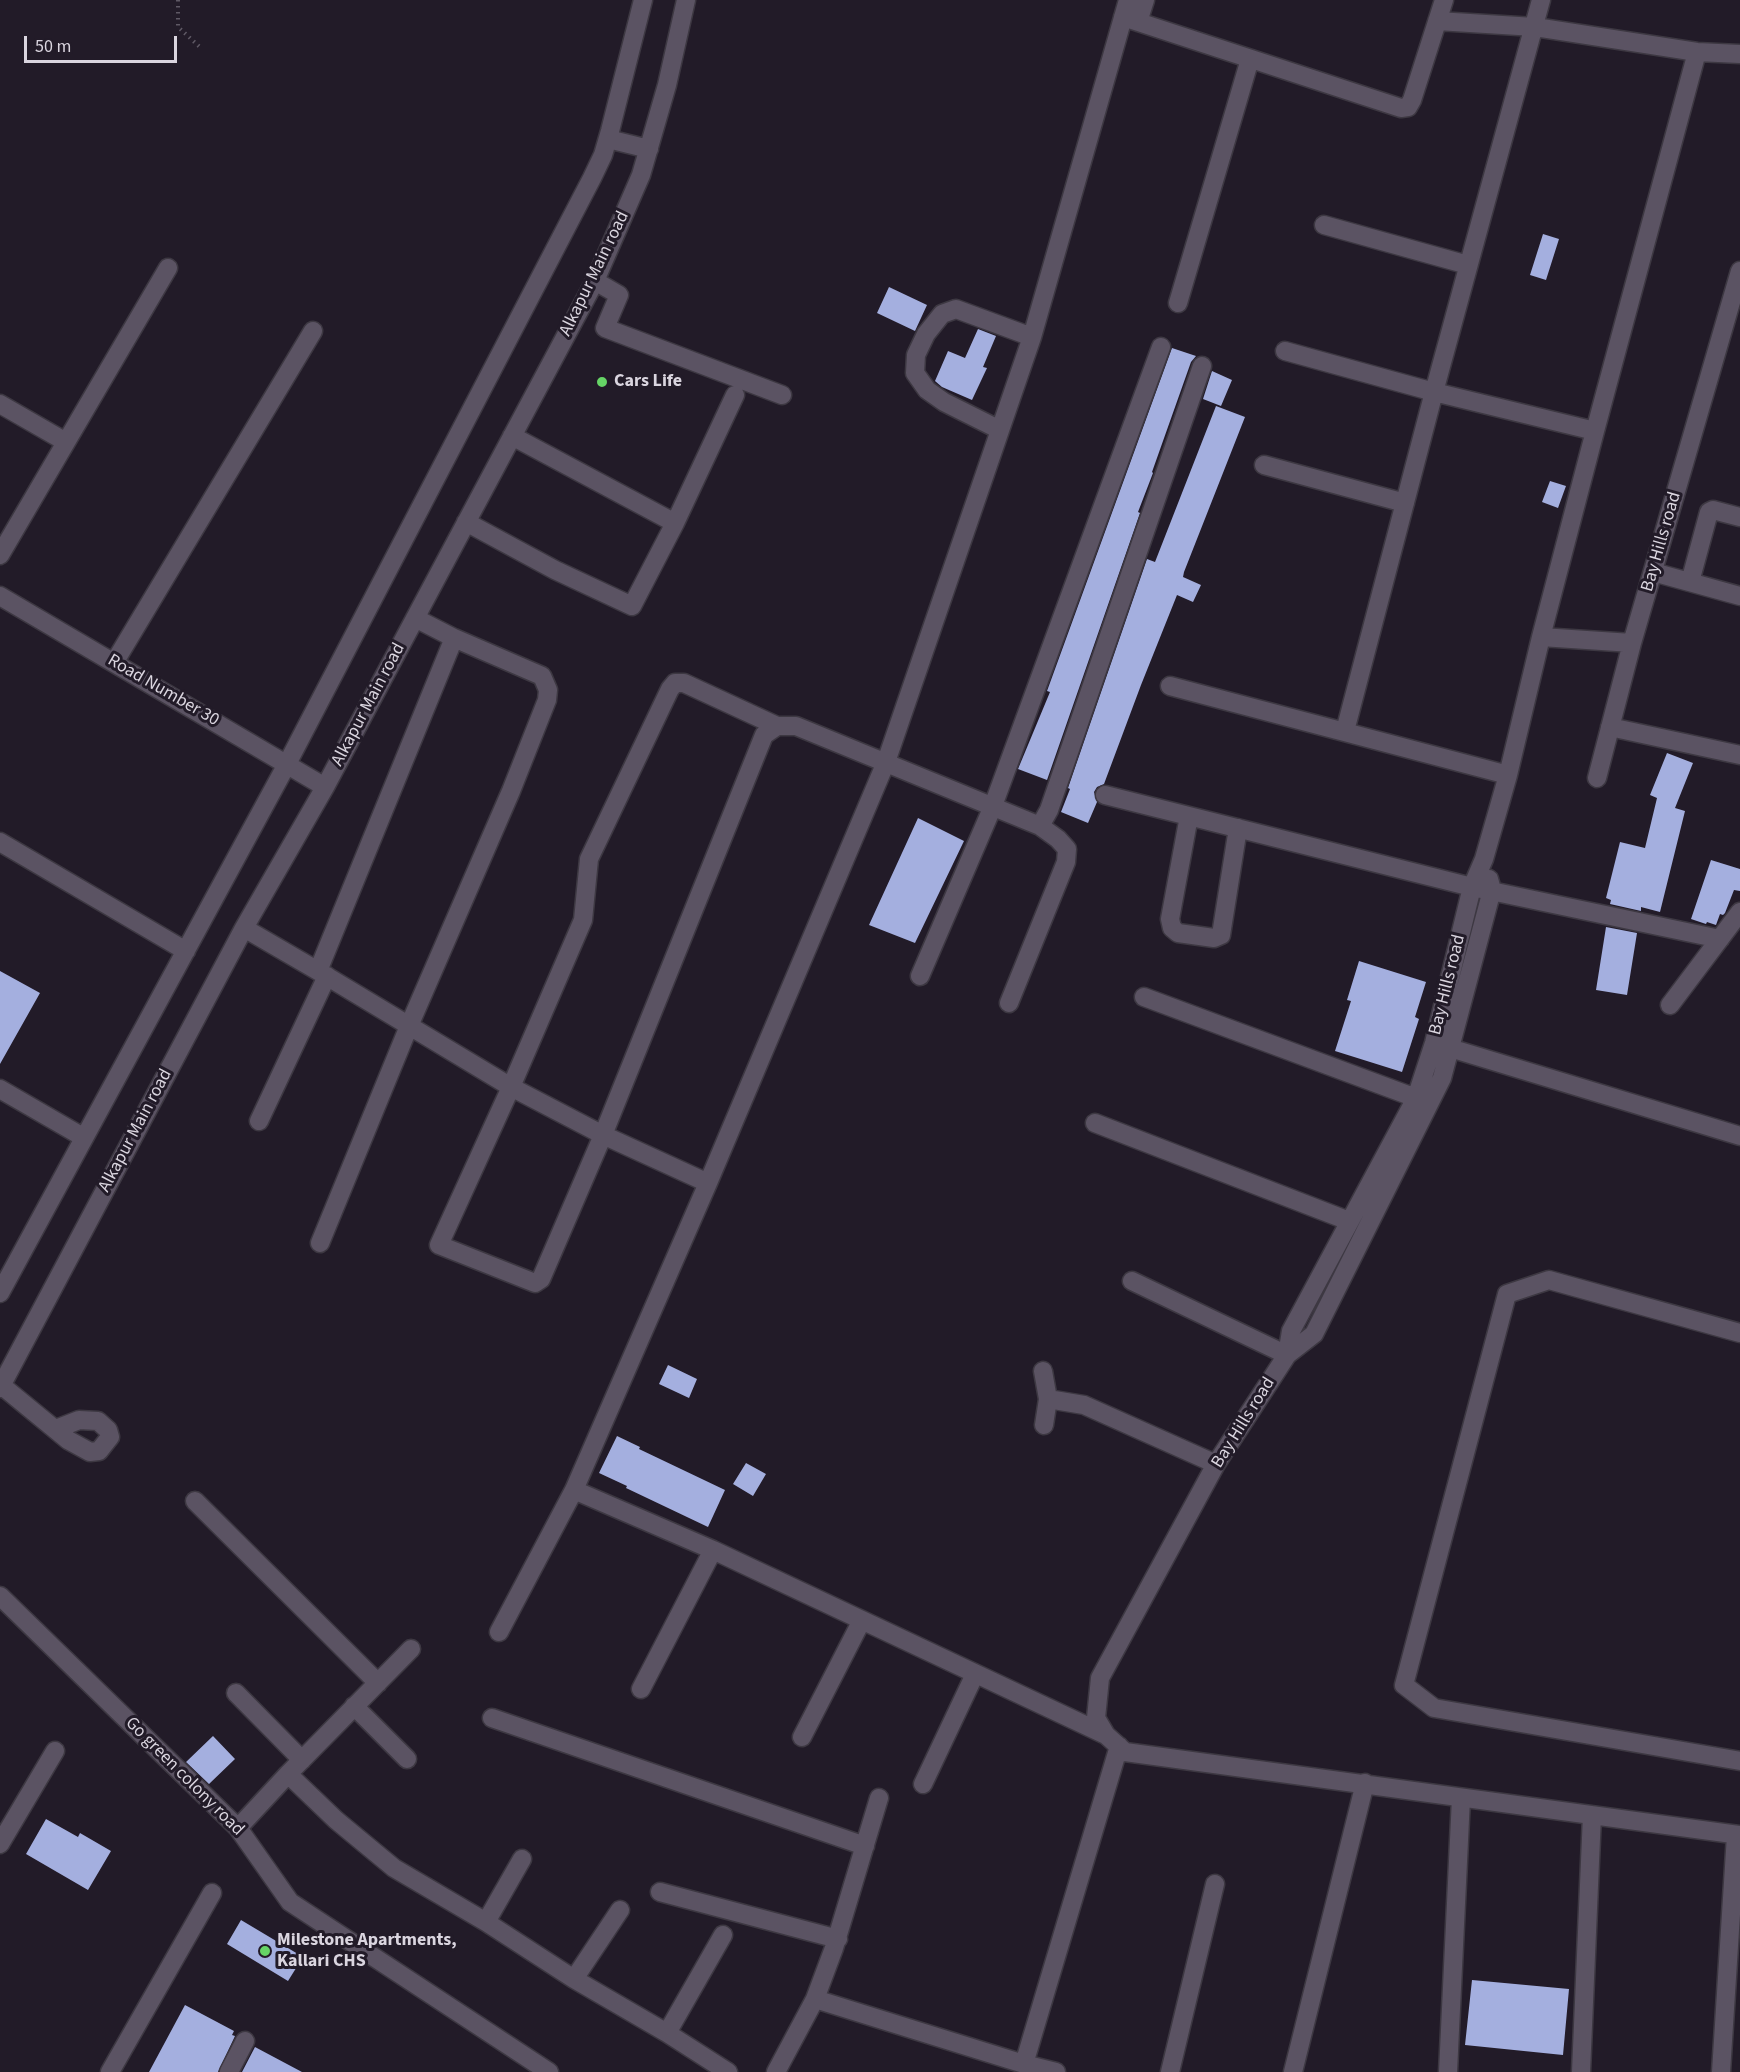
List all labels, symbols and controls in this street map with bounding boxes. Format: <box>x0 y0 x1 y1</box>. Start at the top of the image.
scale bar <box>27 24 180 62</box>
text: 50 m <box>35 34 71 59</box>
street label: Alkapur Main road <box>555 208 635 340</box>
place label: Cars Life <box>614 371 682 393</box>
marker: Cars Life <box>595 375 609 389</box>
street label: Bay Hills road <box>1637 490 1687 594</box>
street label: Alkapur Main road <box>327 640 411 770</box>
street label: Road Number 30 <box>103 650 223 732</box>
street label: Bay Hills road <box>1425 933 1471 1037</box>
street label: Alkapur Main road <box>94 1066 178 1196</box>
street label: Bay Hills road <box>1208 1374 1280 1472</box>
street label: Go green colony road <box>120 1713 248 1841</box>
place label: Milestone Apartments, Kallari CHS <box>277 1930 457 1972</box>
marker: Milestone Apartments, Kallari CHS <box>258 1944 272 1958</box>

